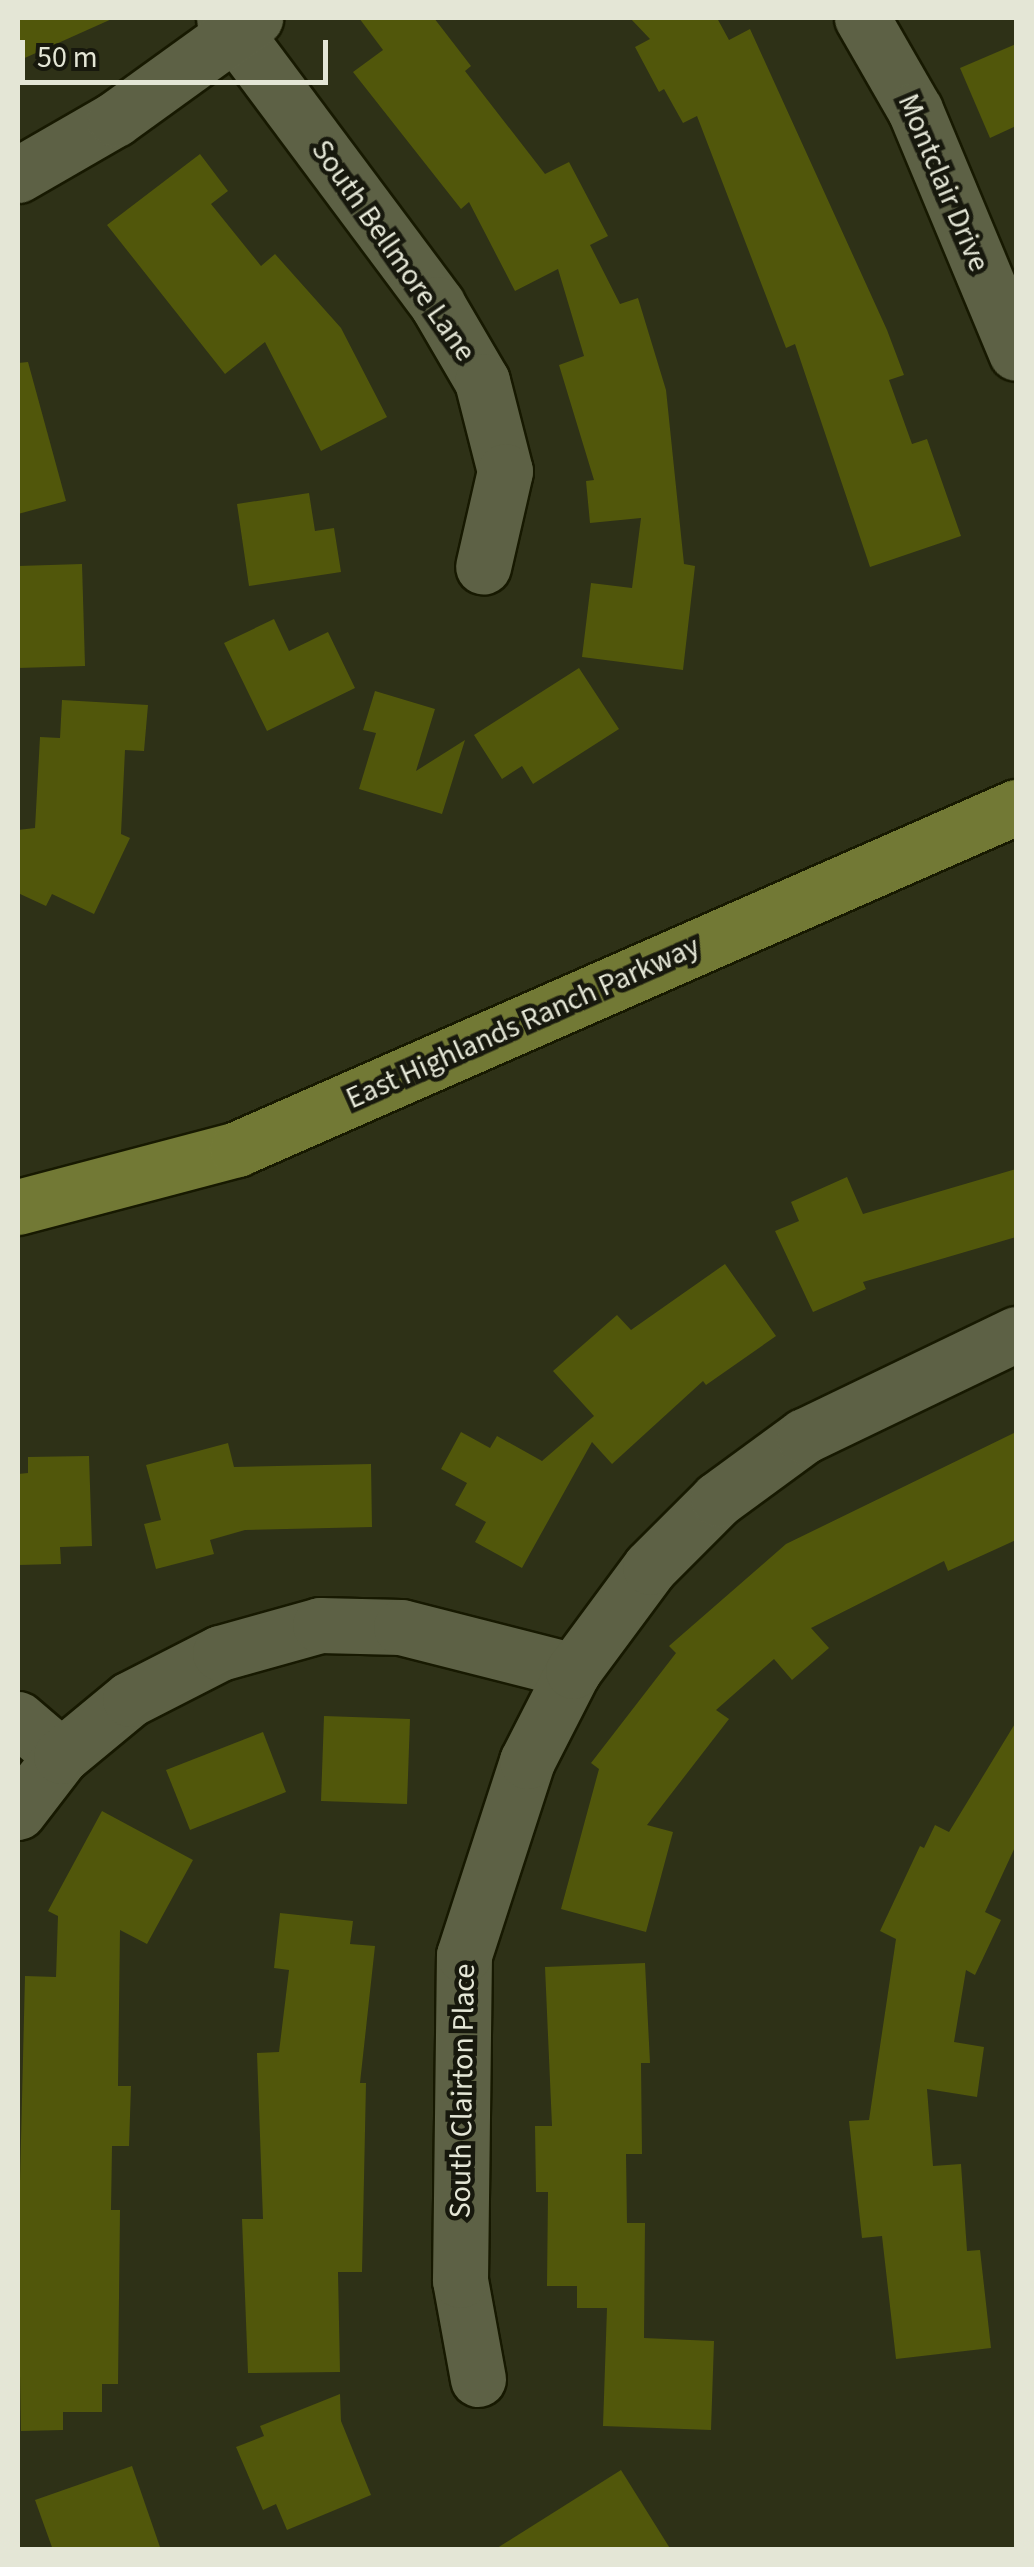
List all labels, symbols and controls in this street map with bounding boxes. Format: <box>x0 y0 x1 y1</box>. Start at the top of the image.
scale bar <box>25 20 332 82</box>
text: 50 m <box>37 36 98 79</box>
street label: Montclair Drive <box>889 89 997 277</box>
street label: South Bellmore Lane <box>303 133 483 369</box>
street label: East Highlands Ranch Parkway <box>341 929 705 1117</box>
street label: South Clairton Place <box>443 1963 483 2219</box>

